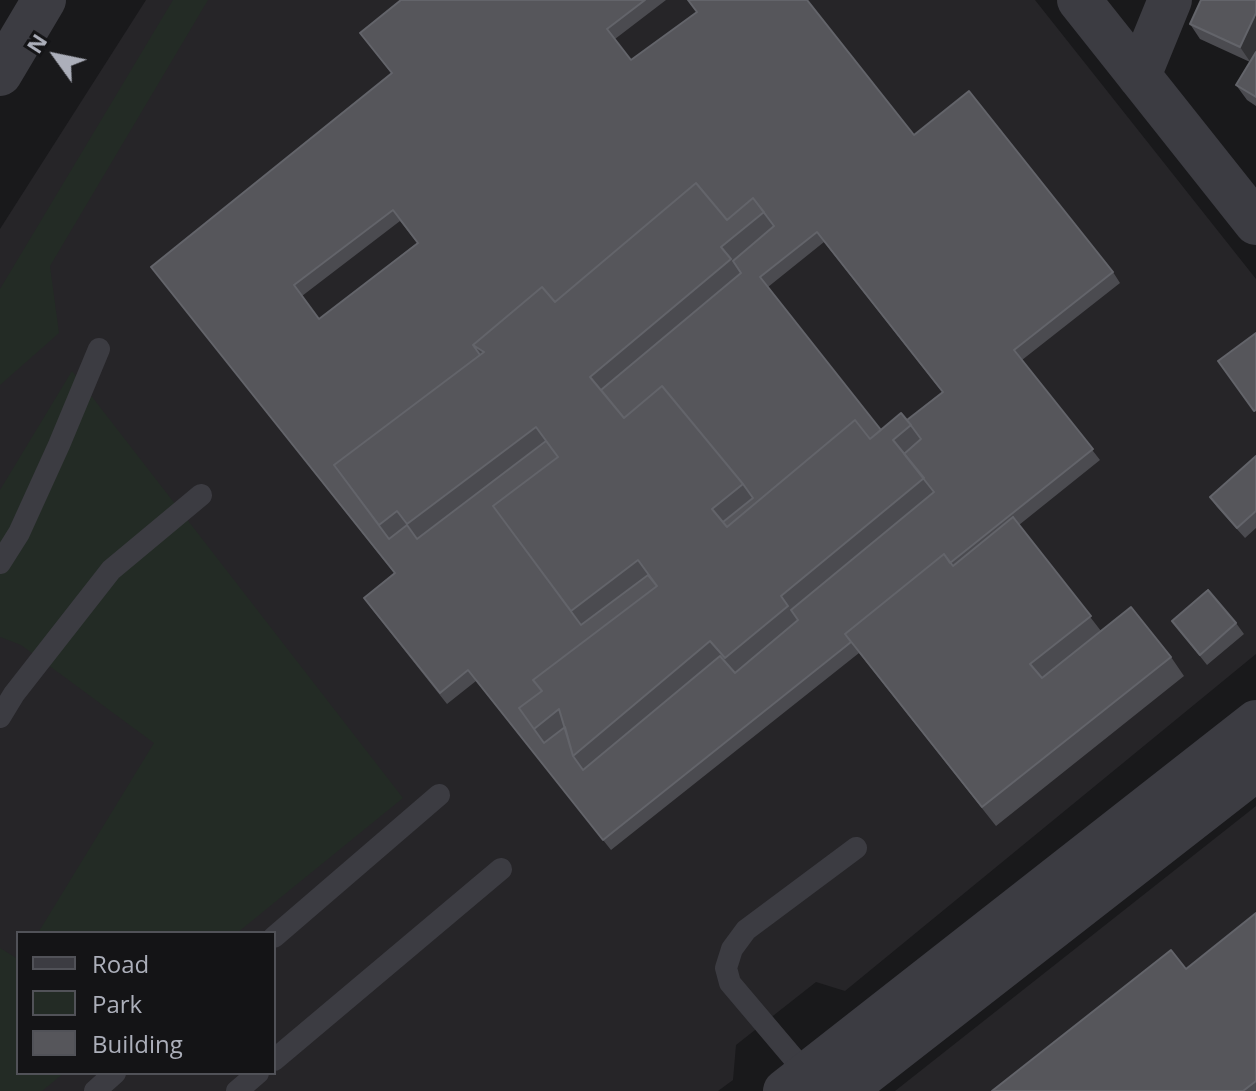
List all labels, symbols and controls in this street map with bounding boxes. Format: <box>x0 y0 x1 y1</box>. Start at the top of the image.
north arrow <box>16 16 96 96</box>
text: N <box>18 27 53 59</box>
legend <box>16 931 276 1075</box>
text: Road <box>92 947 149 980</box>
text: Park <box>92 987 142 1020</box>
text: Building <box>92 1027 183 1060</box>

